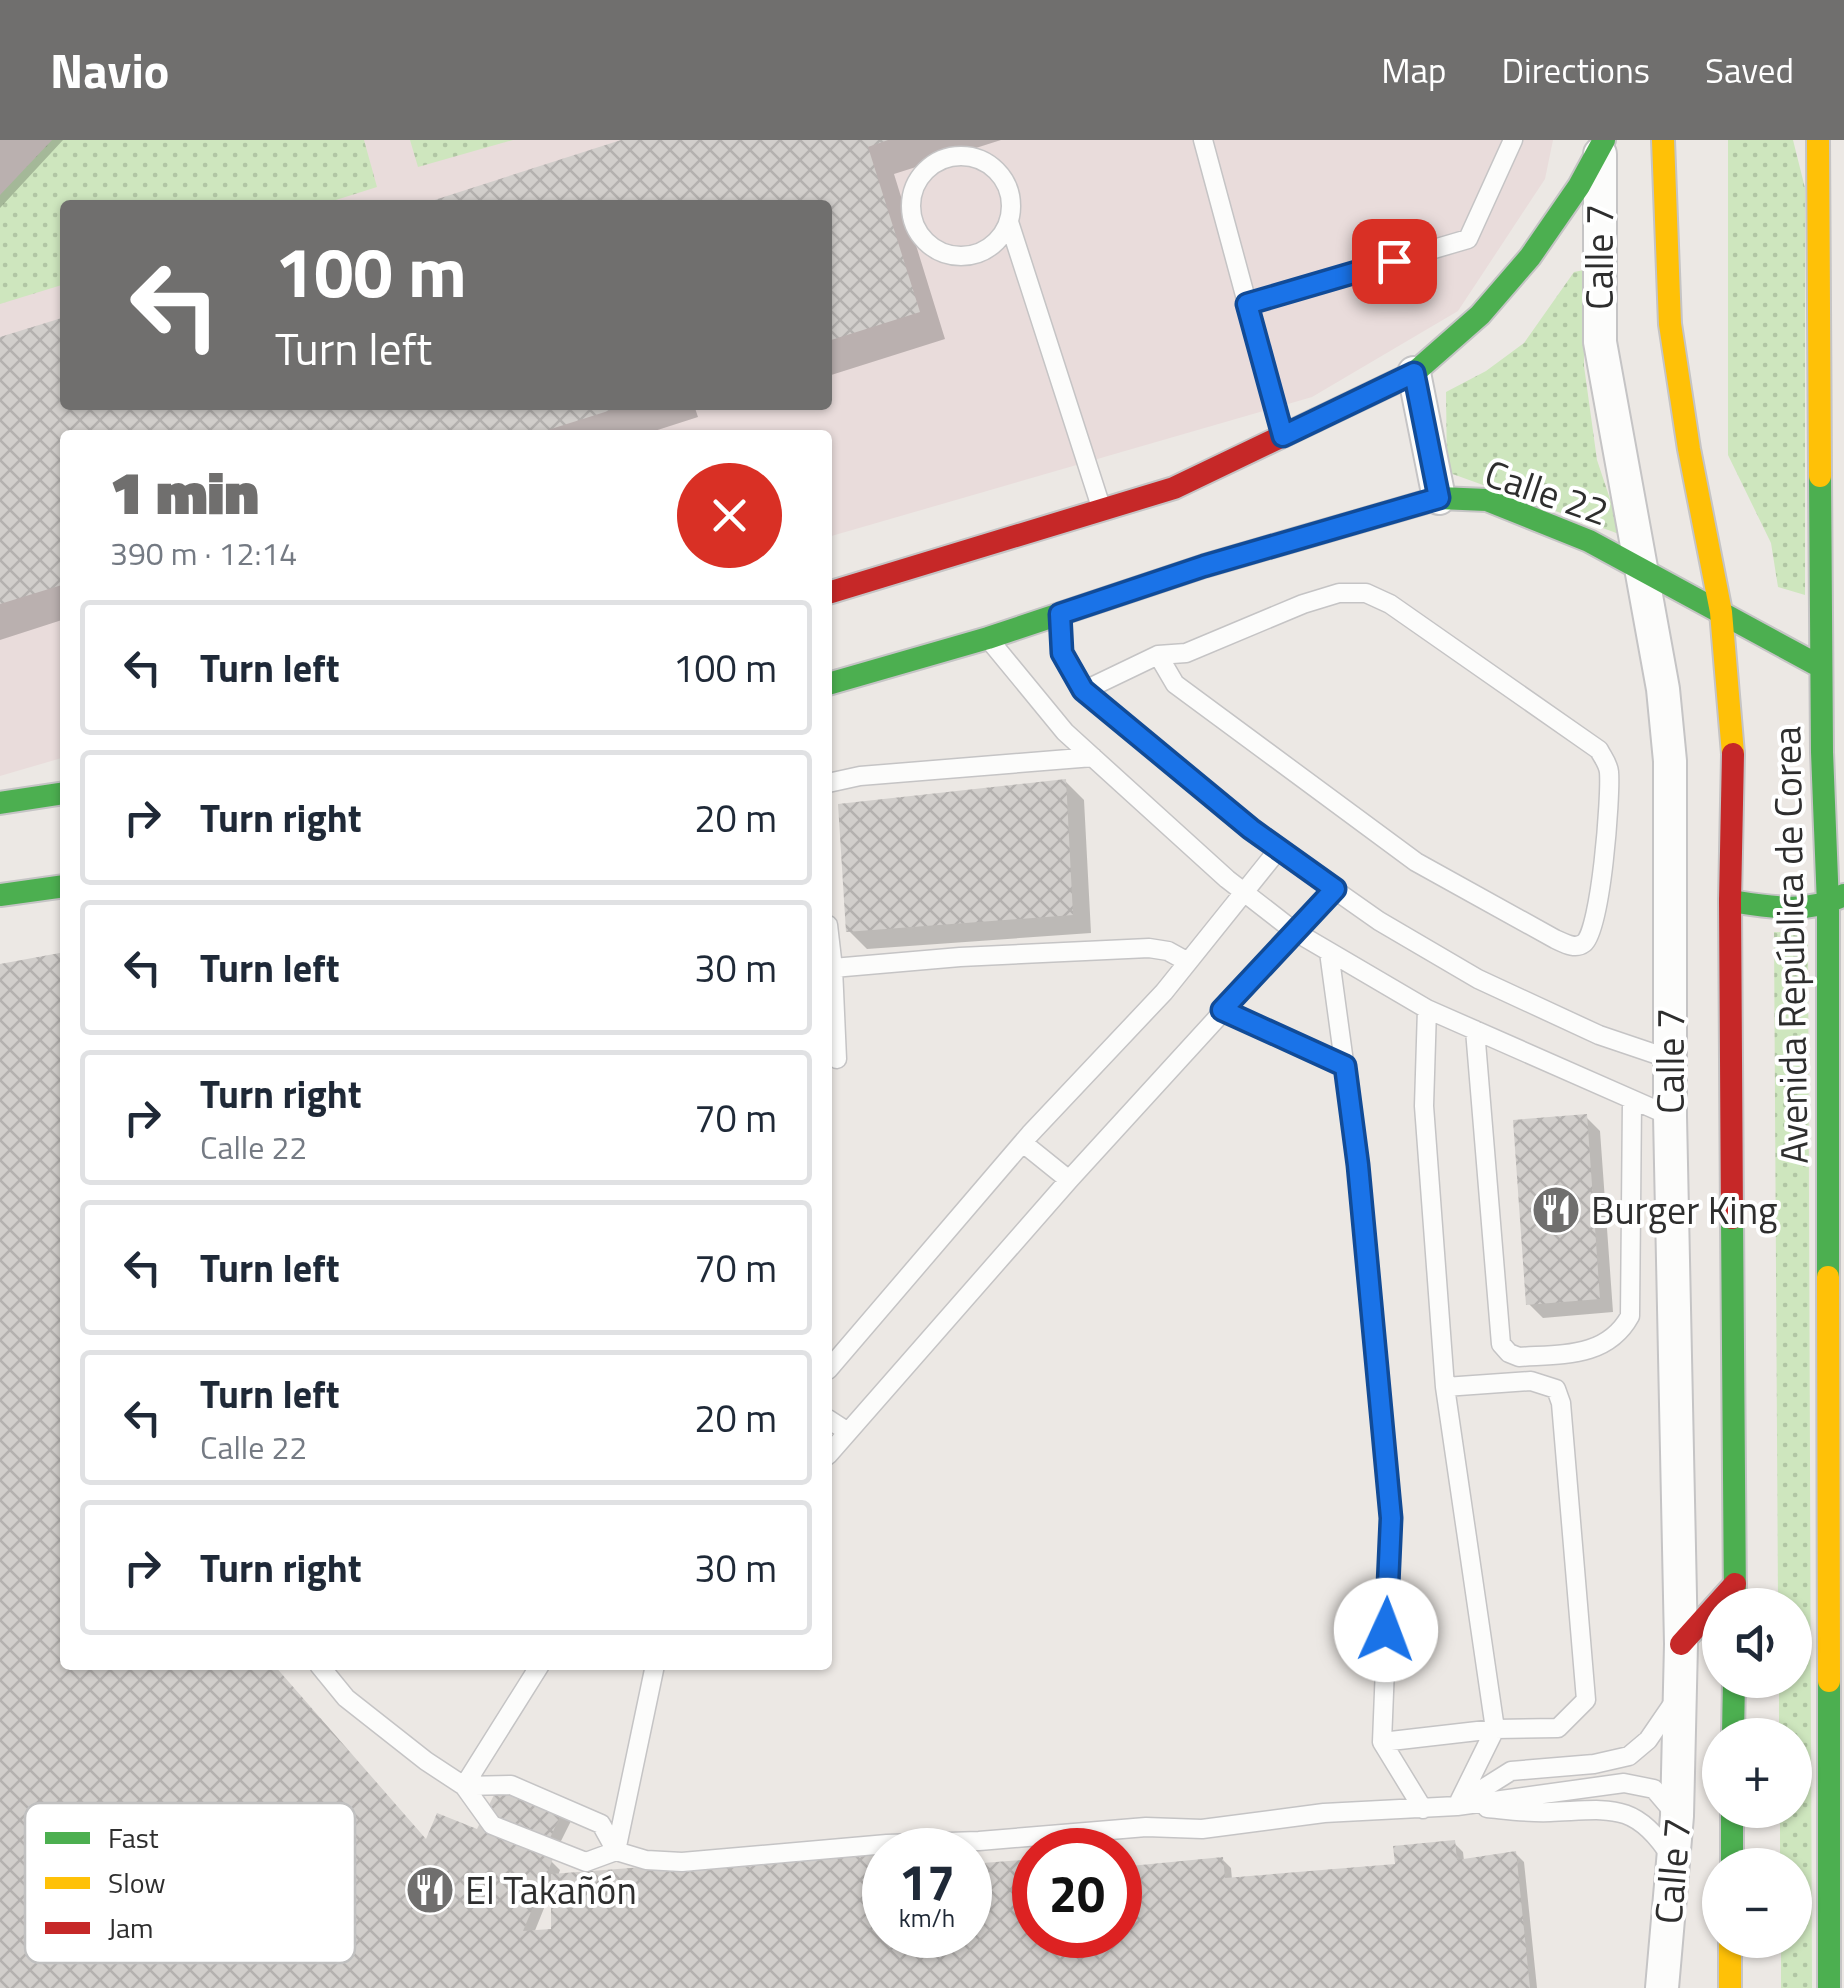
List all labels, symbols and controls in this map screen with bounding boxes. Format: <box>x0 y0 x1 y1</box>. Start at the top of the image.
text: Navio <box>50 34 169 107</box>
text: Map <box>1381 43 1447 97</box>
text: Directions <box>1502 43 1650 97</box>
text: Saved <box>1705 43 1794 97</box>
street label: Calle 7 <box>1570 204 1628 310</box>
text: 100 m <box>275 218 467 324</box>
pin <box>1352 219 1437 304</box>
icon: arrive <box>1367 234 1422 289</box>
icon: left <box>110 240 240 370</box>
text: Turn left <box>275 314 432 382</box>
street label: Calle 22 <box>1477 444 1617 540</box>
text: 1 min <box>110 446 259 537</box>
button: close <box>677 463 782 568</box>
text: 390 m · 12:14 <box>110 529 297 577</box>
text: Turn left <box>200 639 340 697</box>
text: 100 m <box>673 639 777 697</box>
icon: left <box>115 640 170 695</box>
street label: Avenida República de Corea <box>1757 726 1823 1164</box>
text: Turn right <box>200 789 362 847</box>
text: 20 m <box>694 789 777 847</box>
icon: right <box>115 790 170 845</box>
text: Turn left <box>200 939 340 997</box>
text: 30 m <box>694 939 777 997</box>
icon: left <box>115 940 170 995</box>
street label: Calle 7 <box>1641 1008 1699 1114</box>
text: Turn right <box>200 1065 362 1123</box>
text: 70 m <box>694 1089 777 1147</box>
icon: right <box>115 1090 170 1145</box>
text: Calle 22 <box>200 1123 307 1171</box>
place label: Burger King <box>1591 1181 1778 1239</box>
restaurant icon: Burger King <box>1530 1184 1582 1236</box>
text: Turn left <box>200 1239 340 1297</box>
text: 70 m <box>694 1239 777 1297</box>
icon: left <box>115 1240 170 1295</box>
text: Turn left <box>200 1365 340 1423</box>
text: 20 m <box>694 1389 777 1447</box>
icon: left <box>115 1390 170 1445</box>
text: Calle 22 <box>200 1423 307 1471</box>
text: Turn right <box>200 1539 362 1597</box>
text: 30 m <box>694 1539 777 1597</box>
icon: right <box>115 1540 170 1595</box>
position arrow <box>1334 1578 1438 1682</box>
map controls <box>1702 1588 1812 1958</box>
button: sound <box>1702 1588 1812 1698</box>
button: + <box>1702 1718 1812 1828</box>
legend <box>25 1803 355 1963</box>
text: Fast <box>108 1816 159 1859</box>
street label: Calle 7 <box>1638 1816 1706 1926</box>
speed limit sign: 20 <box>1012 1828 1142 1958</box>
text: 17 <box>899 1843 955 1919</box>
button: − <box>1702 1848 1812 1958</box>
text: Slow <box>108 1861 166 1904</box>
place label: El Takañón <box>465 1861 637 1919</box>
restaurant icon: El Takañón <box>404 1864 456 1916</box>
text: km/h <box>899 1899 955 1937</box>
text: Jam <box>108 1906 154 1949</box>

